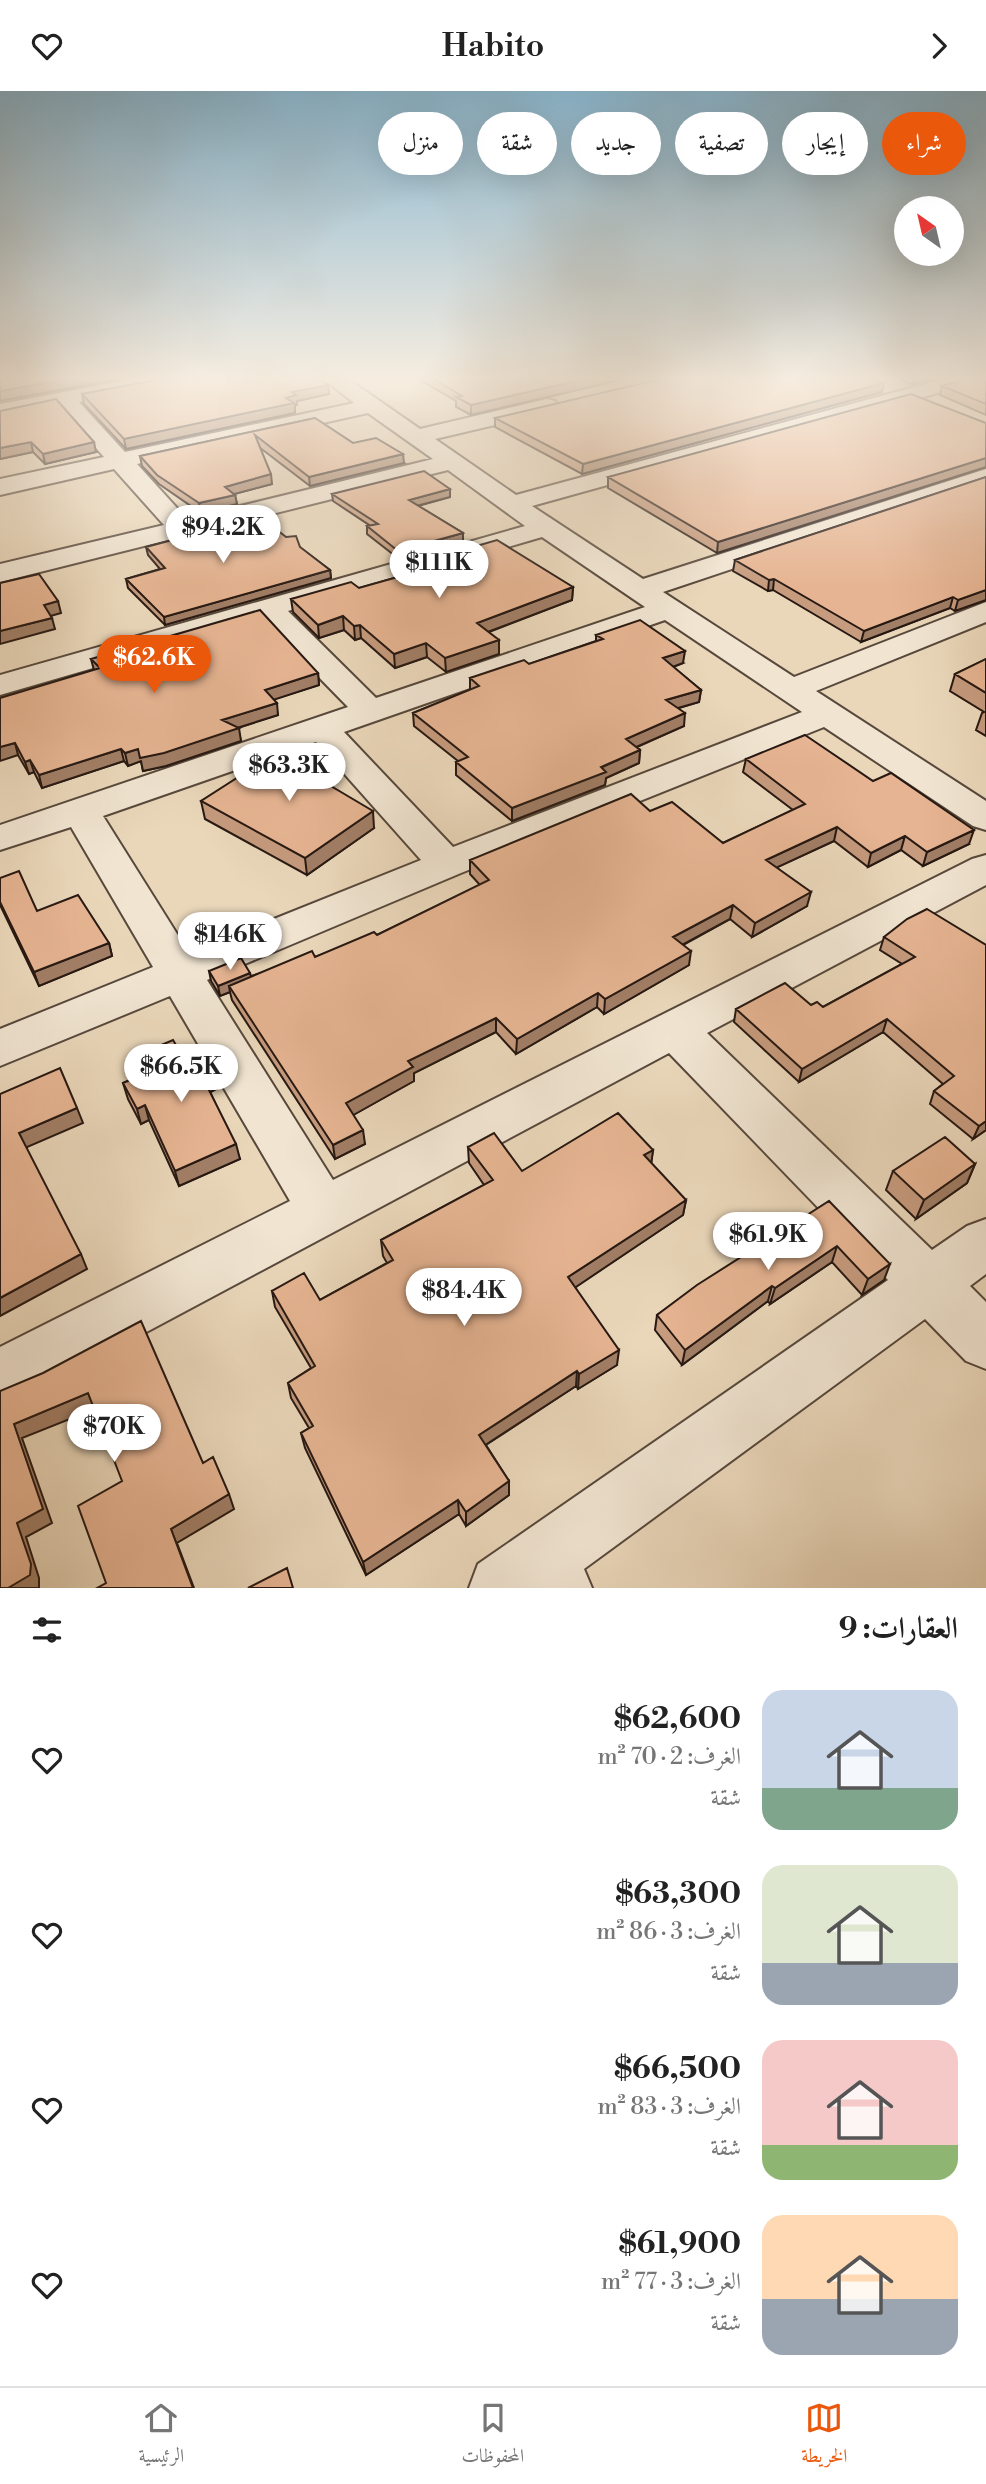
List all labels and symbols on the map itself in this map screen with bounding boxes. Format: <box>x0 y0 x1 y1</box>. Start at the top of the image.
north arrow <box>894 196 964 266</box>
pin: $94.2K <box>166 505 280 565</box>
pin: $111K <box>390 540 488 600</box>
pin: $62.6K <box>97 635 211 695</box>
pin: $63.3K <box>232 743 346 803</box>
pin: $146K <box>181 913 279 972</box>
pin: $66.5K <box>124 1045 238 1104</box>
pin: $61.9K <box>711 1213 825 1272</box>
pin: $84.4K <box>407 1269 521 1328</box>
pin: $70K <box>73 1405 155 1464</box>

